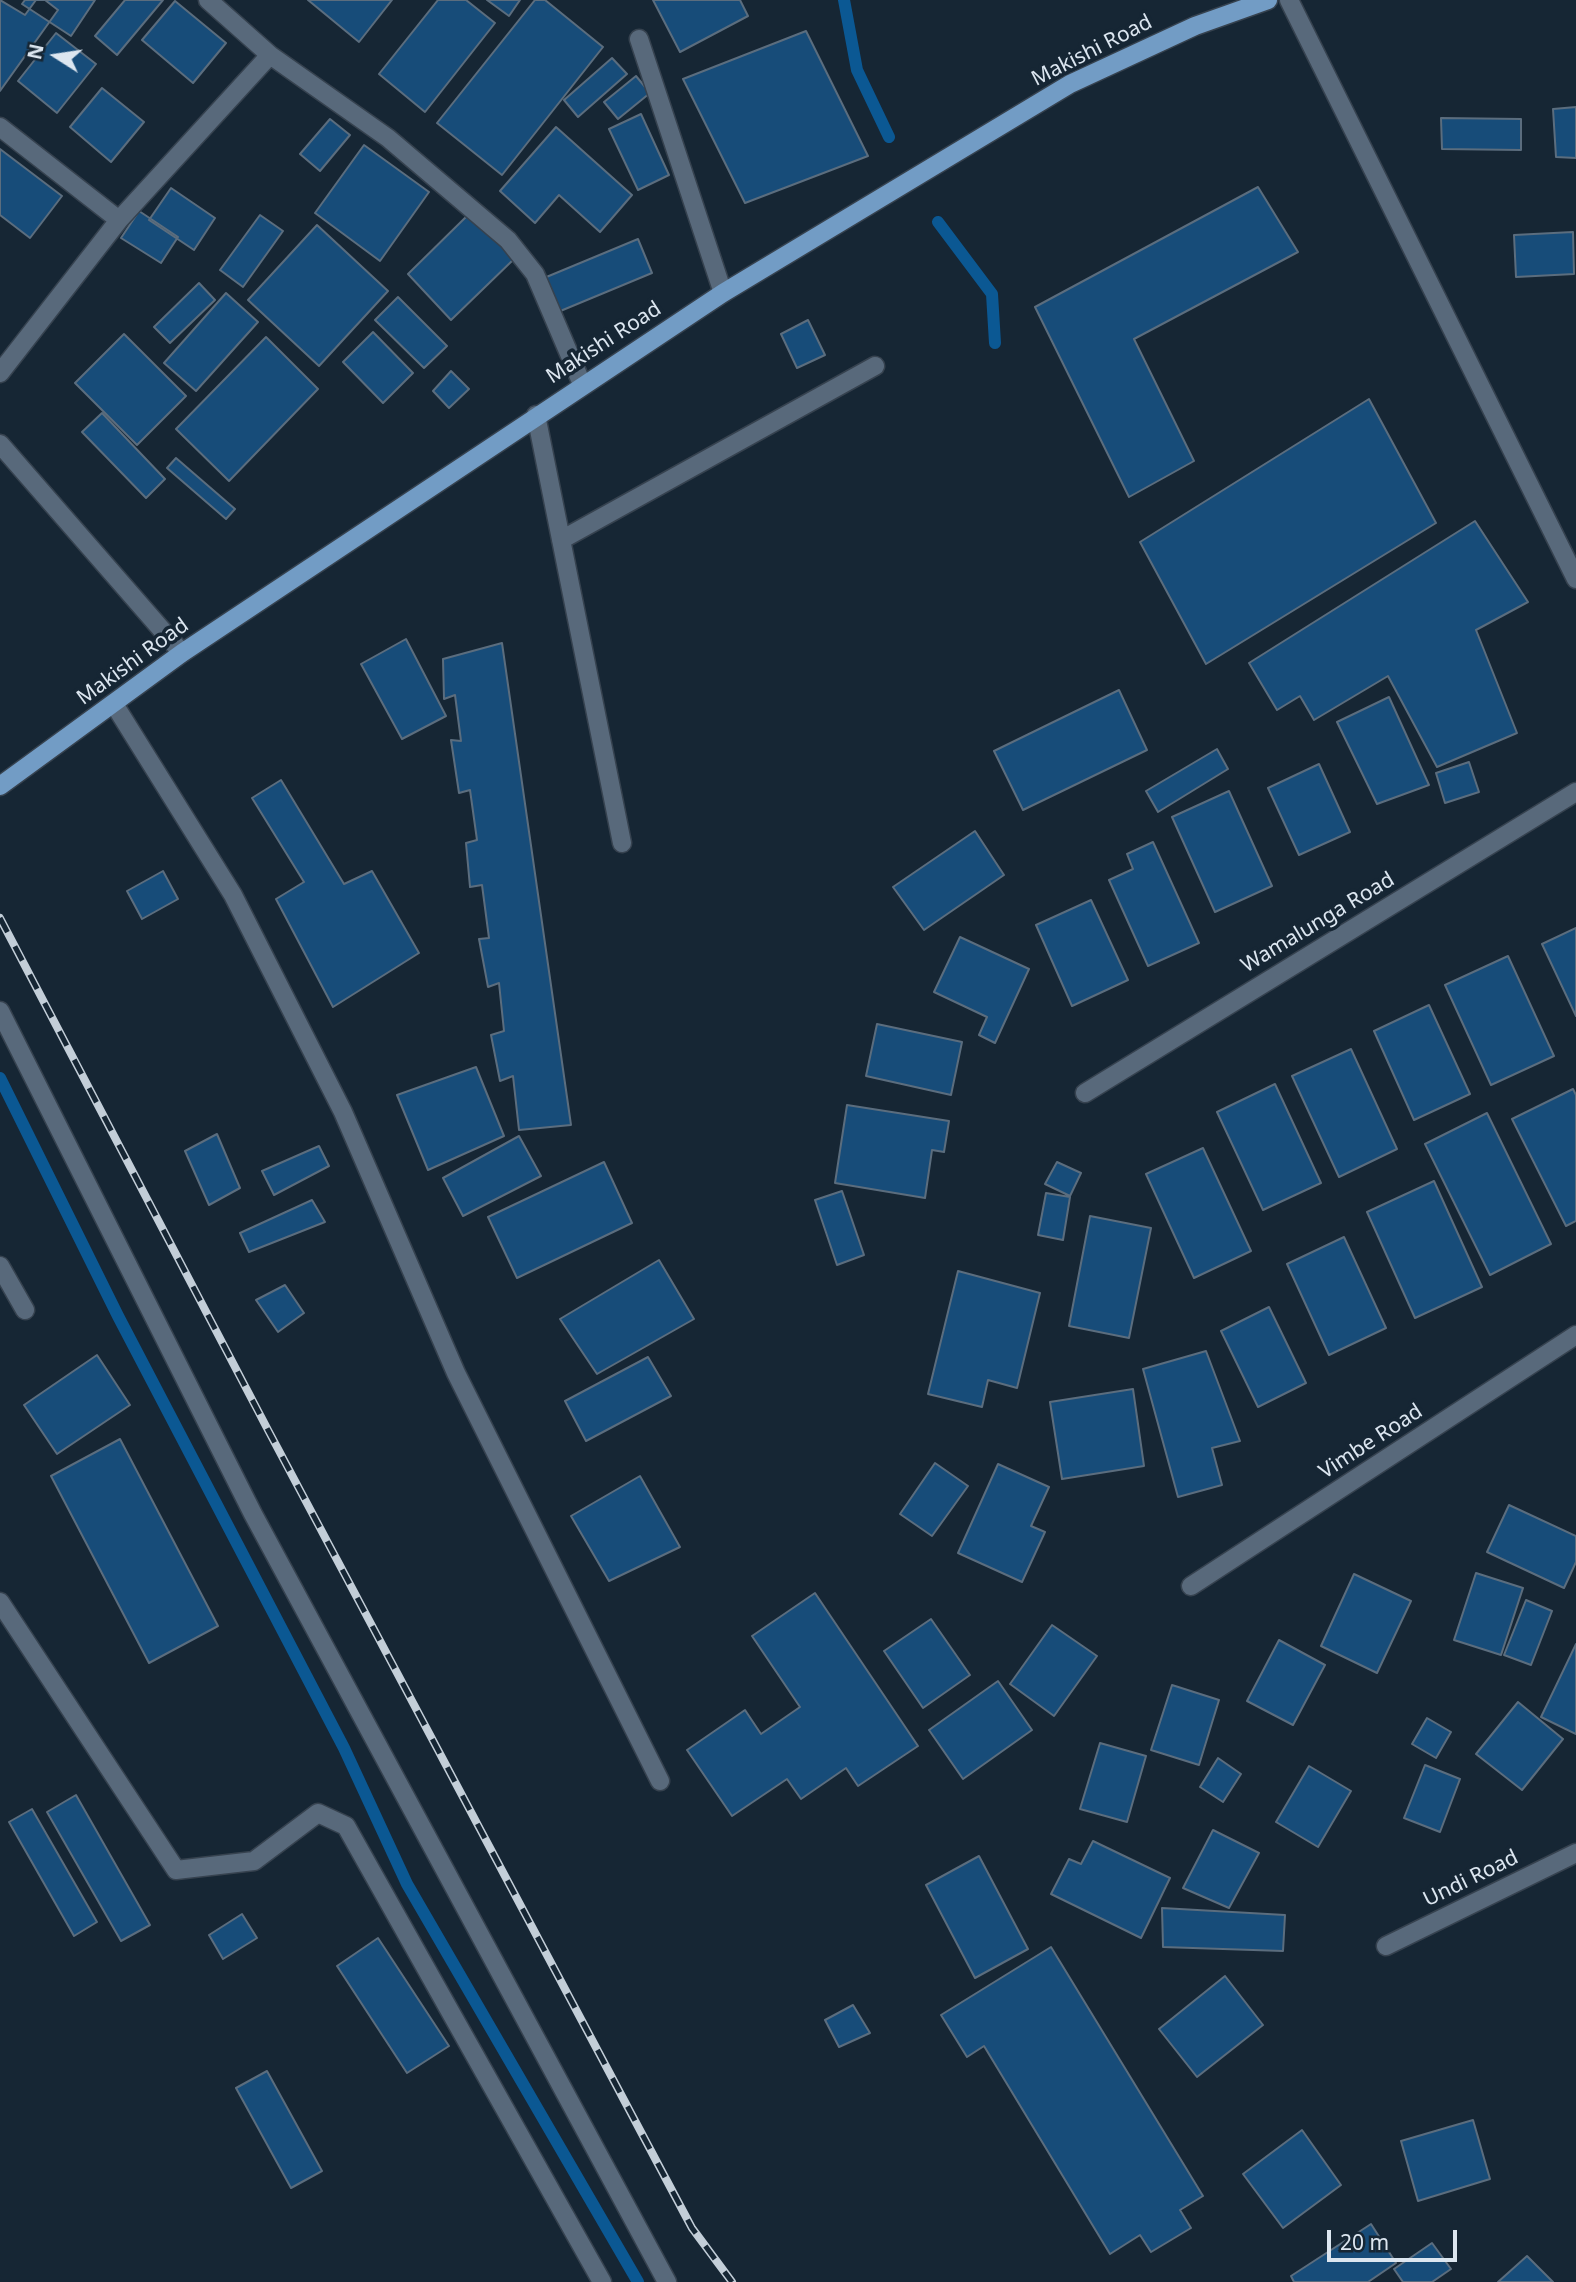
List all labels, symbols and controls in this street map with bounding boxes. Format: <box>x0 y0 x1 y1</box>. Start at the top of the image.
street label: Makishi Road <box>1028 10 1156 92</box>
north arrow <box>21 21 91 91</box>
text: N <box>21 41 50 62</box>
street label: Makishi Road <box>542 297 666 389</box>
street label: Makishi Road <box>72 613 194 711</box>
street label: Wamalunga Road <box>1237 867 1399 979</box>
street label: Vimbe Road <box>1315 1399 1427 1485</box>
street label: Undi Road <box>1419 1845 1523 1913</box>
scale bar <box>1331 2216 1460 2260</box>
text: 20 m <box>1340 2228 1389 2256</box>

